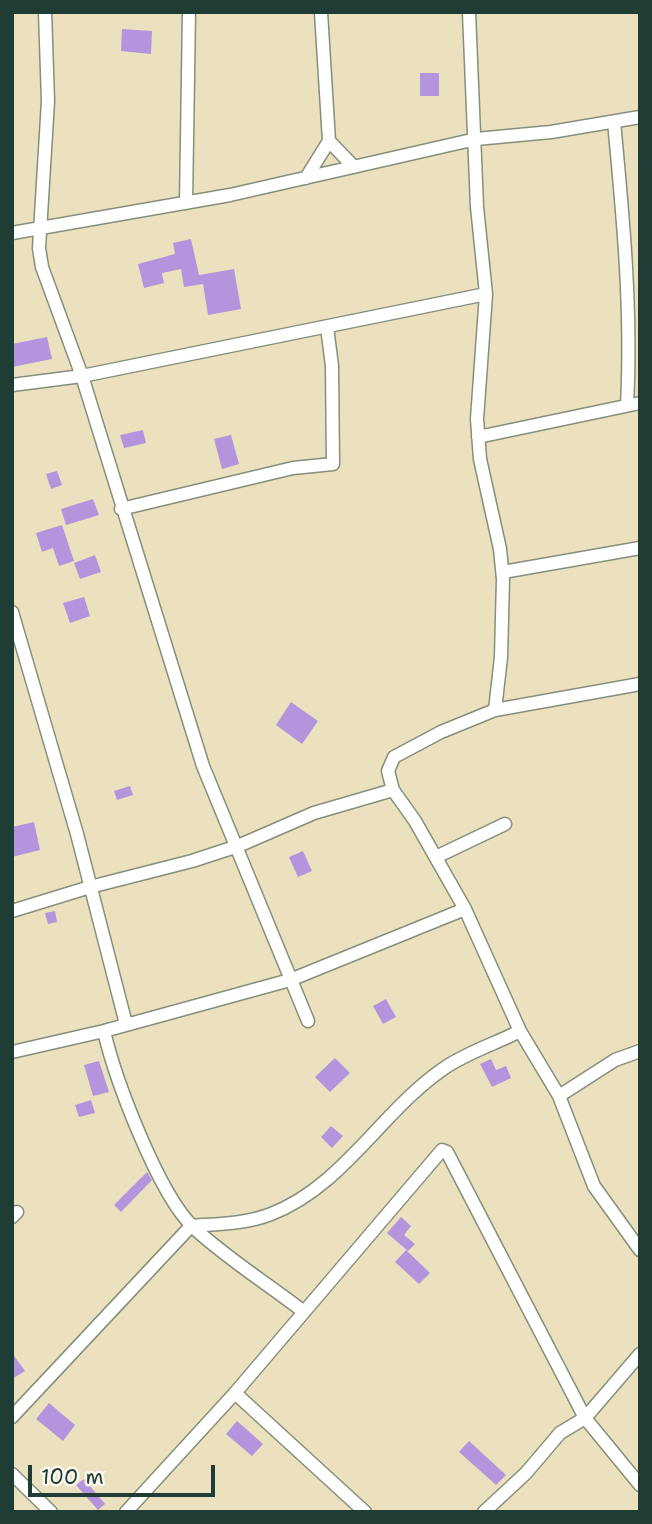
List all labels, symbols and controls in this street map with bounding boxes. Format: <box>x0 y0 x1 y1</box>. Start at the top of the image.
scale bar <box>32 1450 219 1494</box>
text: 100 m <box>41 1463 104 1491</box>

